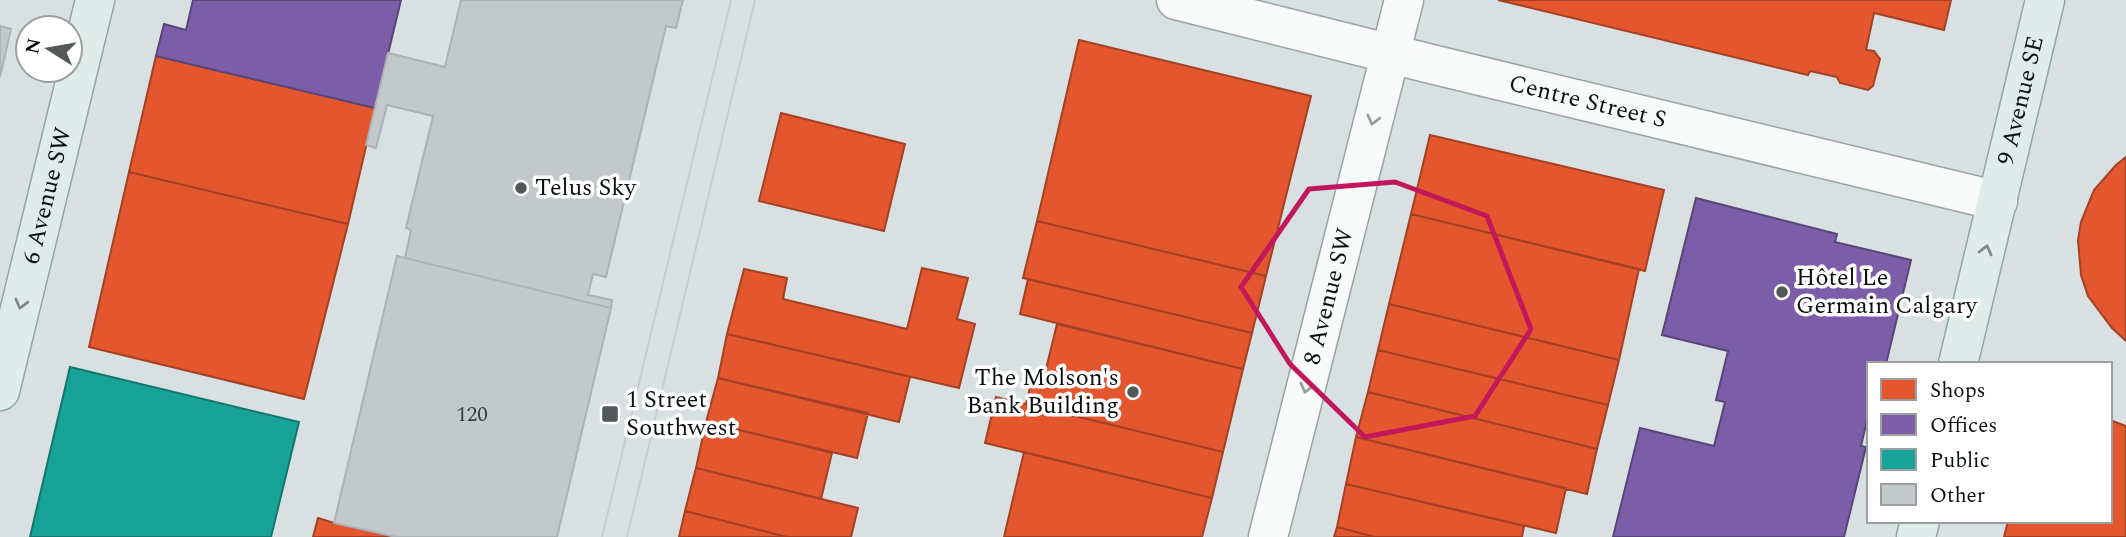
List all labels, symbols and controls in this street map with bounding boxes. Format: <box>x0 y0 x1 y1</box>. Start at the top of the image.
north arrow <box>14 14 84 84</box>
street label: 9 Avenue SE <box>1988 32 2054 169</box>
text: N <box>18 36 49 56</box>
street label: Centre Street S <box>1505 65 1670 138</box>
one-way arrow <box>1367 114 1381 126</box>
street label: 6 Avenue SW <box>13 123 82 268</box>
place label: Telus Sky <box>535 170 638 206</box>
marker: Telus Sky <box>513 180 529 196</box>
street label: 8 Avenue SW <box>1294 224 1364 369</box>
one-way arrow <box>1978 244 1992 256</box>
place label: Hôtel Le Germain Calgary <box>1796 260 1979 324</box>
marker: Hôtel Le Germain Calgary <box>1774 284 1790 300</box>
one-way arrow <box>15 298 29 310</box>
place label: The Molson's Bank Building <box>966 360 1119 424</box>
legend <box>1867 362 2112 523</box>
text: Shops <box>1930 375 1986 407</box>
place label: 1 Street Southwest <box>626 382 736 446</box>
one-way arrow <box>1300 382 1314 394</box>
marker: The Molson's Bank Building <box>1125 384 1141 400</box>
house number: 120 <box>456 399 488 431</box>
marker: 1 Street Southwest <box>600 404 620 424</box>
text: Offices <box>1930 410 1997 442</box>
text: Public <box>1930 445 1990 477</box>
text: Other <box>1930 480 1985 512</box>

